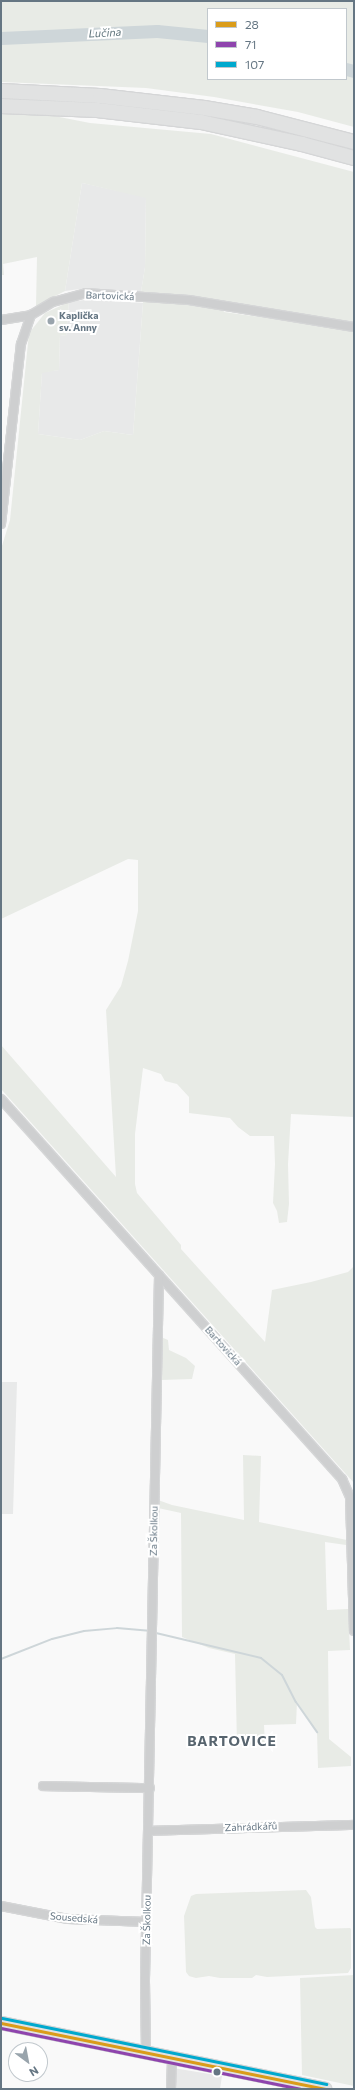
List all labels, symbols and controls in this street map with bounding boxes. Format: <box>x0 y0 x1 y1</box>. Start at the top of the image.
legend <box>207 8 347 80</box>
text: 28 <box>245 17 259 31</box>
water label: Lučina <box>88 26 122 40</box>
text: 71 <box>245 37 256 51</box>
text: 107 <box>245 57 264 71</box>
street label: Bartovická <box>85 289 135 303</box>
place label: Kaplička sv. Anny <box>59 309 99 332</box>
marker: Kaplička sv. Anny <box>46 316 56 326</box>
street label: Bartovická <box>202 1324 244 1368</box>
street label: Za Školkou <box>148 1506 160 1556</box>
district label: BARTOVICE <box>187 1733 277 1749</box>
street label: Zahrádkářů <box>224 1820 278 1834</box>
street label: Za Školkou <box>141 1895 153 1945</box>
street label: Sousedská <box>49 1910 99 1926</box>
north arrow <box>8 2042 48 2082</box>
text: N <box>27 2064 41 2079</box>
unlabelled marker <box>212 2067 222 2077</box>

